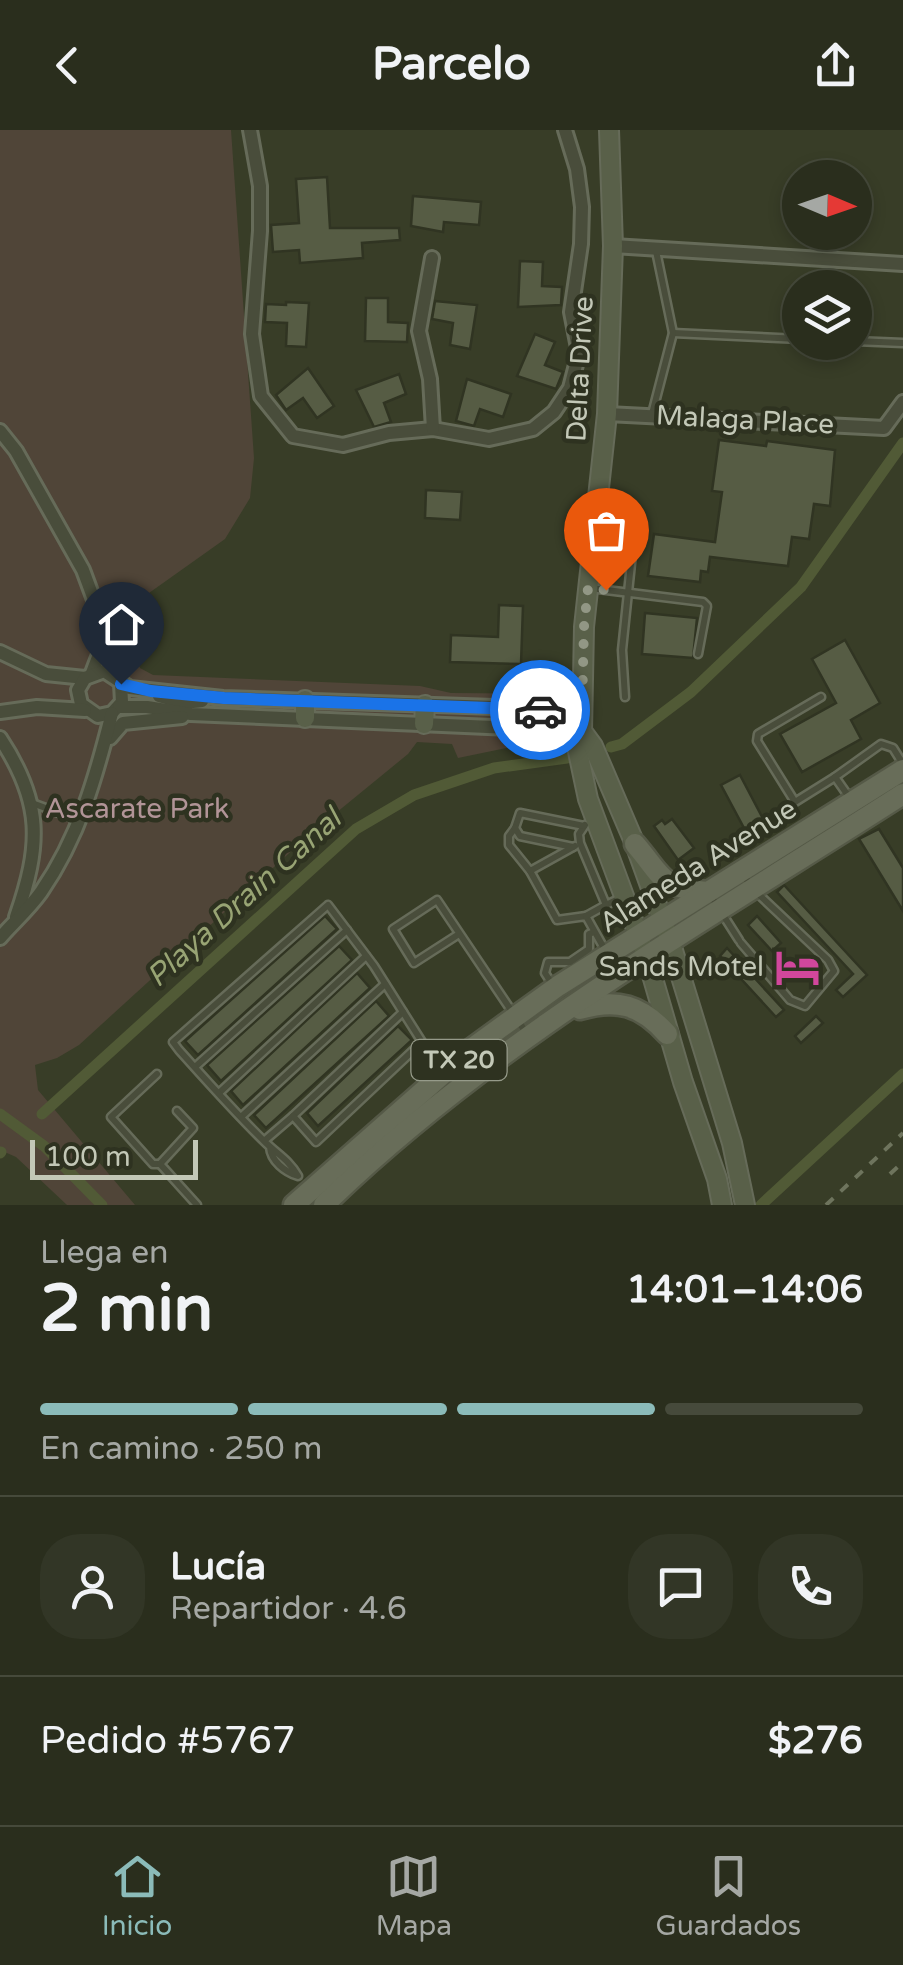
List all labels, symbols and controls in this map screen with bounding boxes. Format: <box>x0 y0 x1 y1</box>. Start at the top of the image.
icon: back <box>40 38 95 93</box>
text: Parcelo <box>372 38 531 92</box>
icon: share <box>808 38 863 93</box>
north arrow <box>782 160 872 250</box>
map controls <box>782 160 872 360</box>
button: layers <box>782 270 872 360</box>
street label: Delta Drive <box>559 295 601 443</box>
street label: Malaga Place <box>655 398 835 442</box>
pin <box>564 488 649 591</box>
icon: bag <box>579 503 634 558</box>
pin <box>79 582 164 685</box>
icon: home <box>94 597 149 652</box>
courier <box>490 660 590 760</box>
icon: car <box>513 683 568 738</box>
park label: Ascarate Park <box>45 792 229 826</box>
street label: Alameda Avenue <box>593 792 803 940</box>
water label: Playa Drain Canal <box>139 799 352 995</box>
hotel icon: Sands Motel <box>773 943 821 991</box>
place label: Sands Motel <box>599 950 764 984</box>
road number: TX 20 <box>412 1040 506 1080</box>
scale bar <box>30 1135 198 1180</box>
text: 100 m <box>45 1140 131 1174</box>
text: Llega en <box>40 1234 169 1272</box>
text: 14:01–14:06 <box>626 1267 863 1313</box>
text: 2 min <box>40 1270 213 1349</box>
text: En camino · 250 m <box>40 1430 322 1468</box>
button: person <box>40 1534 145 1639</box>
button: chat <box>628 1534 733 1639</box>
button: phone <box>758 1534 863 1639</box>
text: Lucía <box>170 1544 266 1590</box>
text: Repartidor · 4.6 <box>170 1590 407 1628</box>
text: Pedido #5767 <box>40 1718 296 1764</box>
text: $276 <box>768 1718 863 1764</box>
tab: Inicio <box>102 1849 172 1943</box>
tab: Mapa <box>376 1849 452 1943</box>
tab: Guardados <box>655 1849 801 1943</box>

